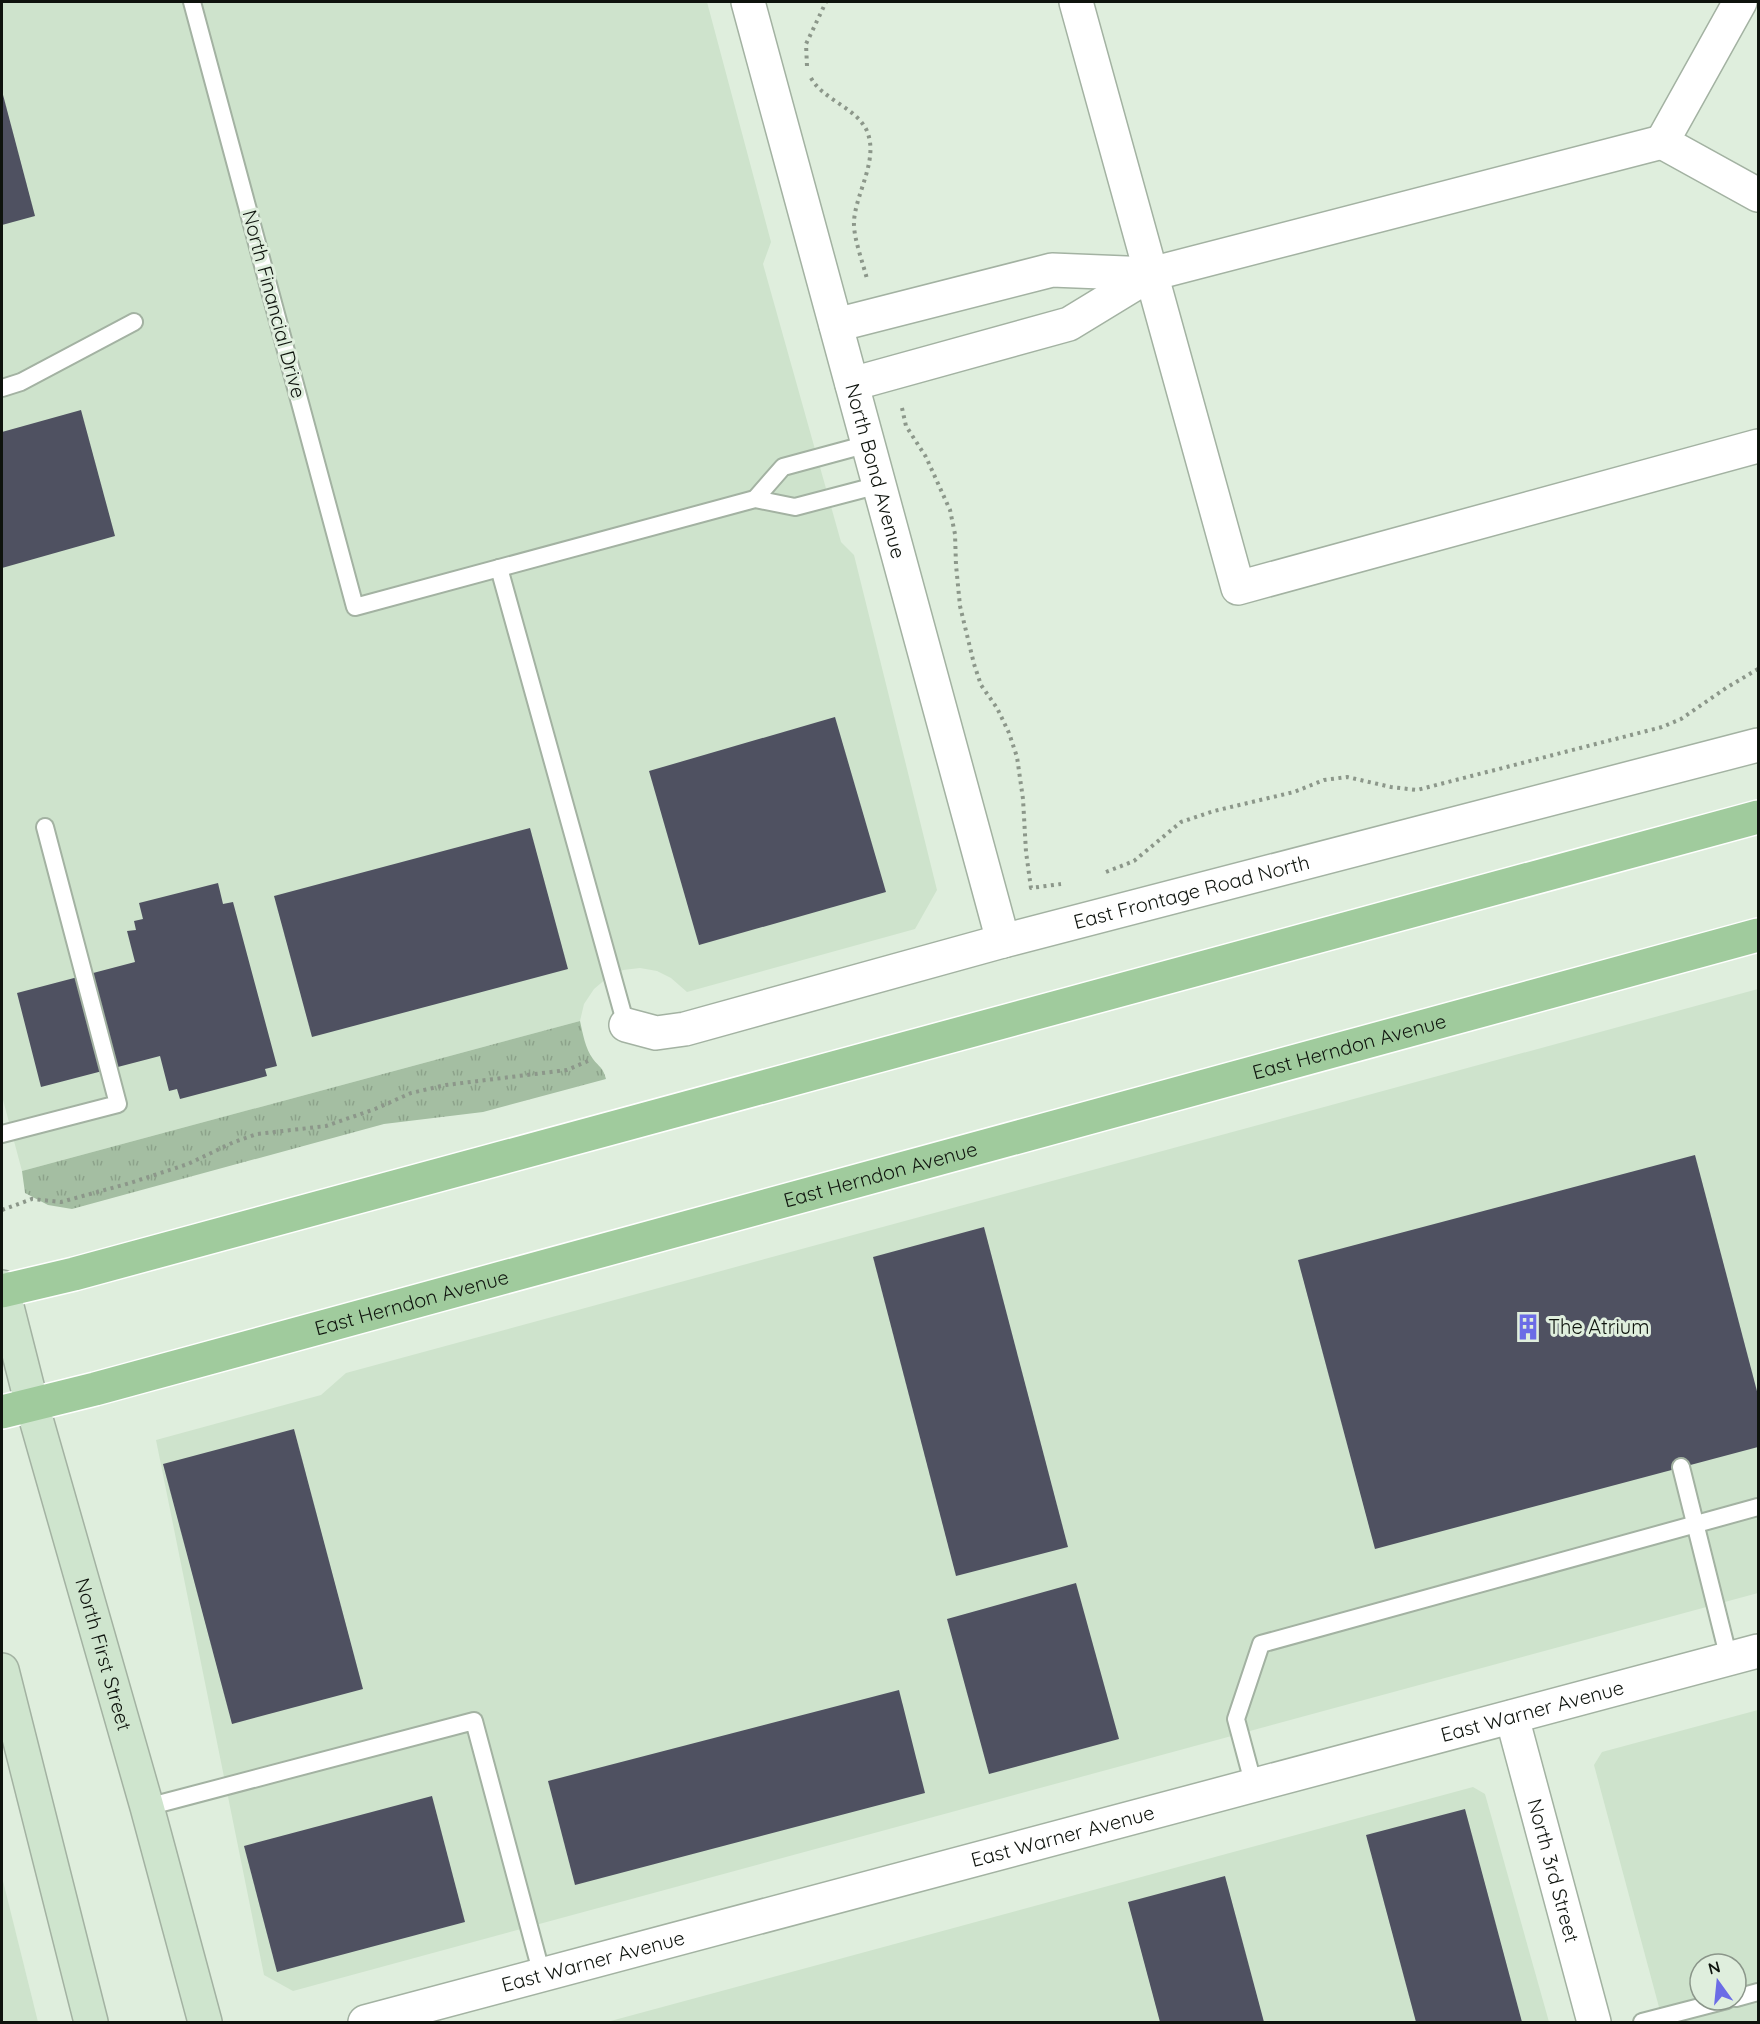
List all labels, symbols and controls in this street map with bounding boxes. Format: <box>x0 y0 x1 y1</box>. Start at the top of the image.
street label: North Financial Drive <box>237 207 312 401</box>
street label: North Bond Avenue <box>840 380 912 561</box>
street label: East Frontage Road North <box>1071 849 1312 934</box>
street label: East Herndon Avenue <box>1249 1008 1449 1084</box>
street label: East Herndon Avenue <box>781 1136 980 1212</box>
street label: East Herndon Avenue <box>312 1264 511 1340</box>
building icon: The Atrium <box>1513 1312 1543 1342</box>
place label: The Atrium <box>1548 1314 1649 1339</box>
street label: North First Street <box>70 1575 138 1734</box>
street label: East Warner Avenue <box>1438 1674 1627 1747</box>
street label: North 3rd Street <box>1522 1796 1585 1945</box>
street label: East Warner Avenue <box>968 1799 1157 1872</box>
street label: East Warner Avenue <box>499 1924 687 1997</box>
north arrow <box>1688 1952 1748 2012</box>
text: N <box>1706 1956 1722 1979</box>

